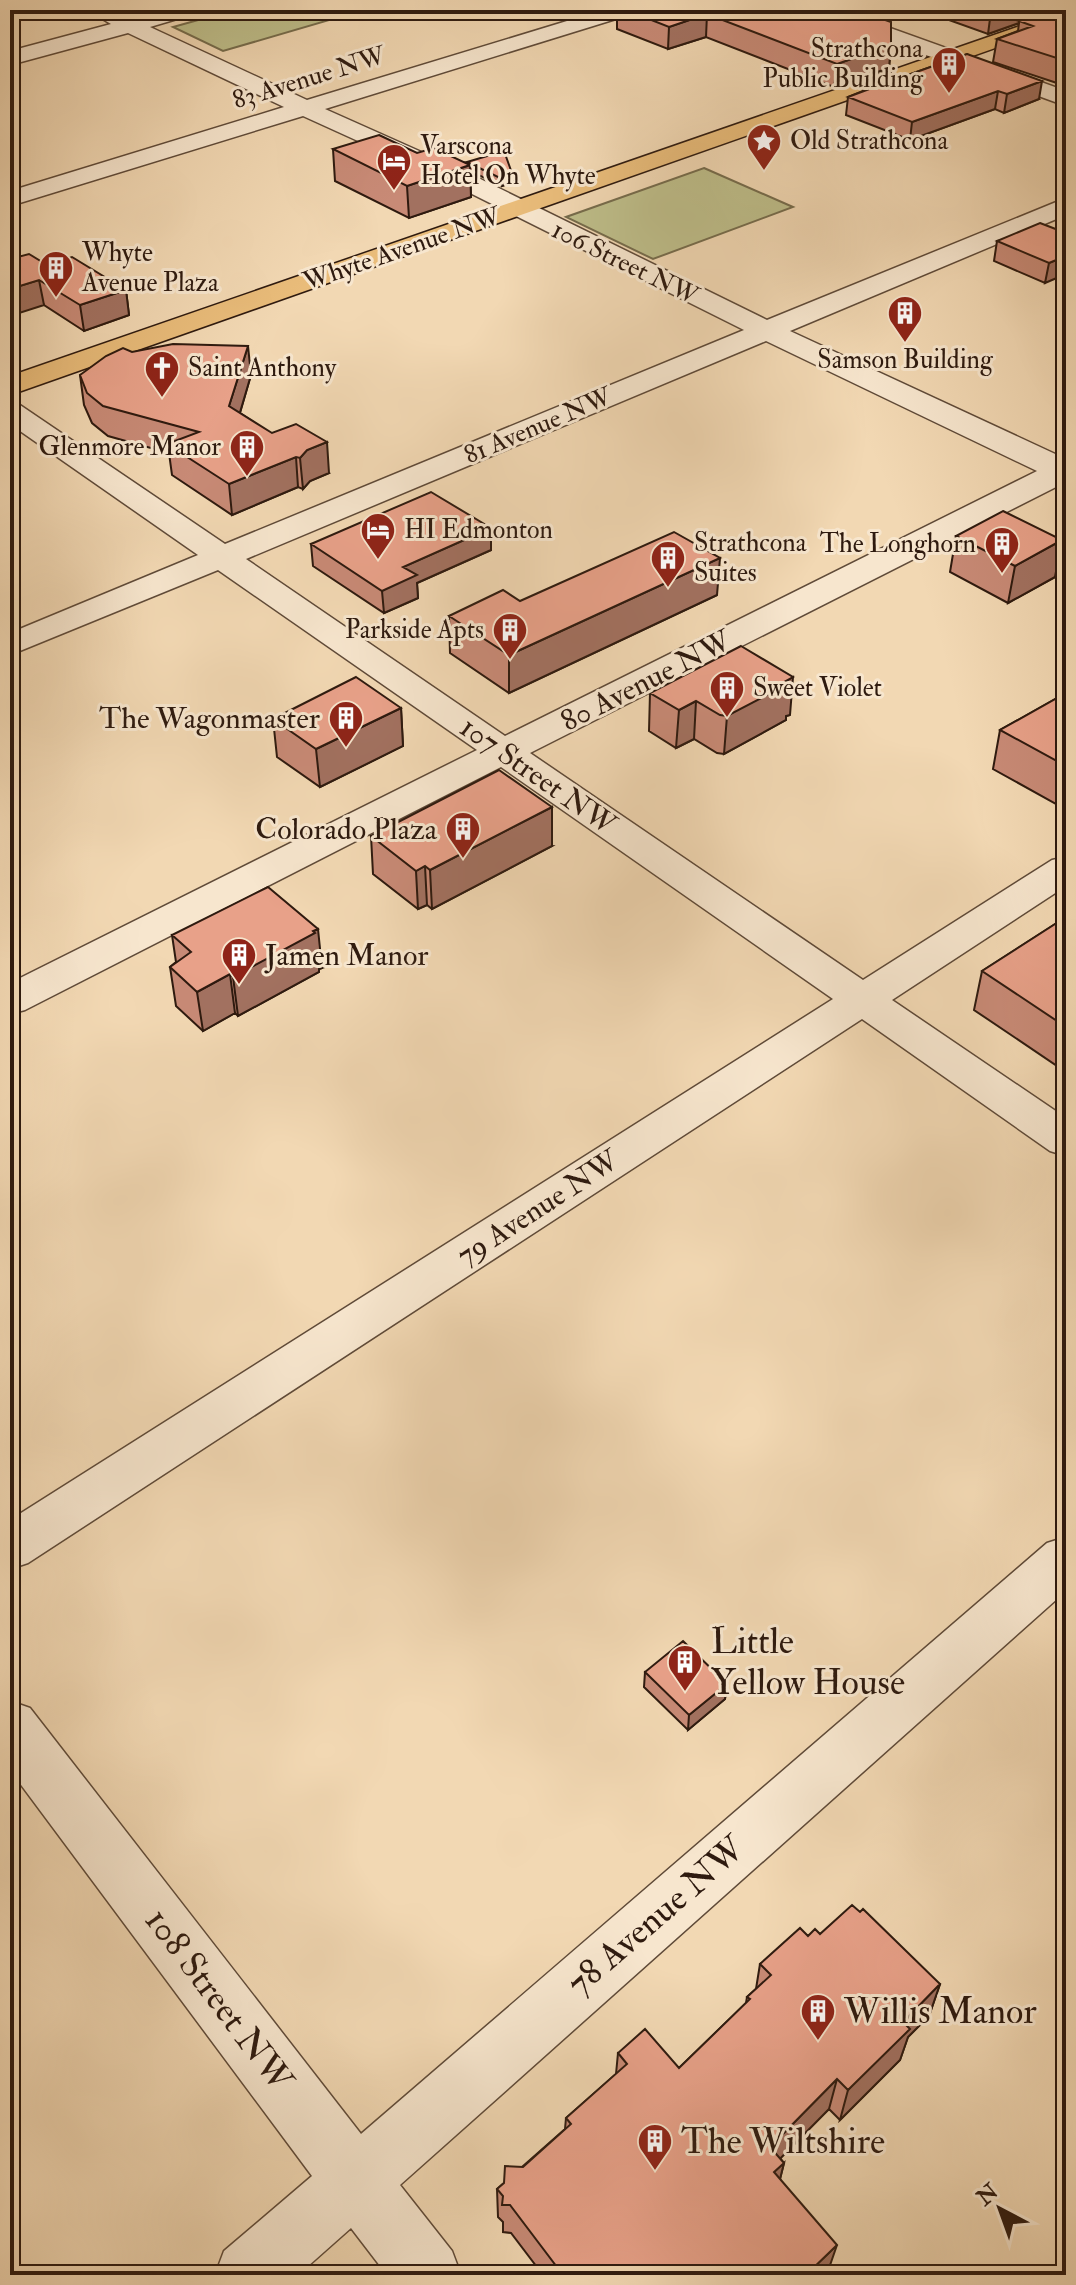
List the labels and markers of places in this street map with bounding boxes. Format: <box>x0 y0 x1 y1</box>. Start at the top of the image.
place label: Strathcona Public Building <box>763 33 924 95</box>
building icon: Strathcona Public Building <box>930 45 968 95</box>
place icon: Old Strathcona <box>745 122 783 172</box>
place label: Old Strathcona <box>790 125 948 157</box>
place label: Varscona Hotel On Whyte <box>420 130 596 192</box>
hotel icon: Varscona Hotel On Whyte <box>375 142 413 192</box>
place label: Whyte Avenue Plaza <box>81 237 219 299</box>
building icon: Whyte Avenue Plaza <box>37 249 75 299</box>
building icon: Samson Building <box>886 294 924 344</box>
place label: Samson Building <box>817 344 994 376</box>
church icon: Saint Anthony <box>143 349 181 399</box>
place label: Saint Anthony <box>188 352 337 384</box>
building icon: Glenmore Manor <box>228 428 266 478</box>
place label: Glenmore Manor <box>39 431 221 463</box>
hotel icon: HI Edmonton <box>359 511 397 561</box>
place label: HI Edmonton <box>404 514 553 546</box>
building icon: The Longhorn <box>983 525 1021 575</box>
place label: Strathcona Suites <box>694 527 807 589</box>
place label: The Longhorn <box>820 528 976 560</box>
building icon: Strathcona Suites <box>649 539 687 589</box>
building icon: Parkside Apts <box>491 611 529 661</box>
place label: Parkside Apts <box>345 614 484 647</box>
building icon: Sweet Violet <box>708 669 746 719</box>
place label: Sweet Violet <box>753 672 882 704</box>
building icon: The Wagonmaster <box>327 699 365 749</box>
place label: The Wagonmaster <box>99 700 320 737</box>
building icon: Colorado Plaza <box>444 810 482 860</box>
place label: Colorado Plaza <box>255 811 438 848</box>
building icon: Jamen Manor <box>220 936 258 986</box>
place label: Jamen Manor <box>264 937 429 974</box>
place label: Little Yellow House <box>711 1619 905 1705</box>
building icon: Little Yellow House <box>666 1643 704 1693</box>
place label: Willis Manor <box>843 1989 1037 2034</box>
building icon: Willis Manor <box>799 1992 837 2042</box>
place label: The Wiltshire <box>681 2119 885 2164</box>
building icon: The Wiltshire <box>636 2122 674 2172</box>

